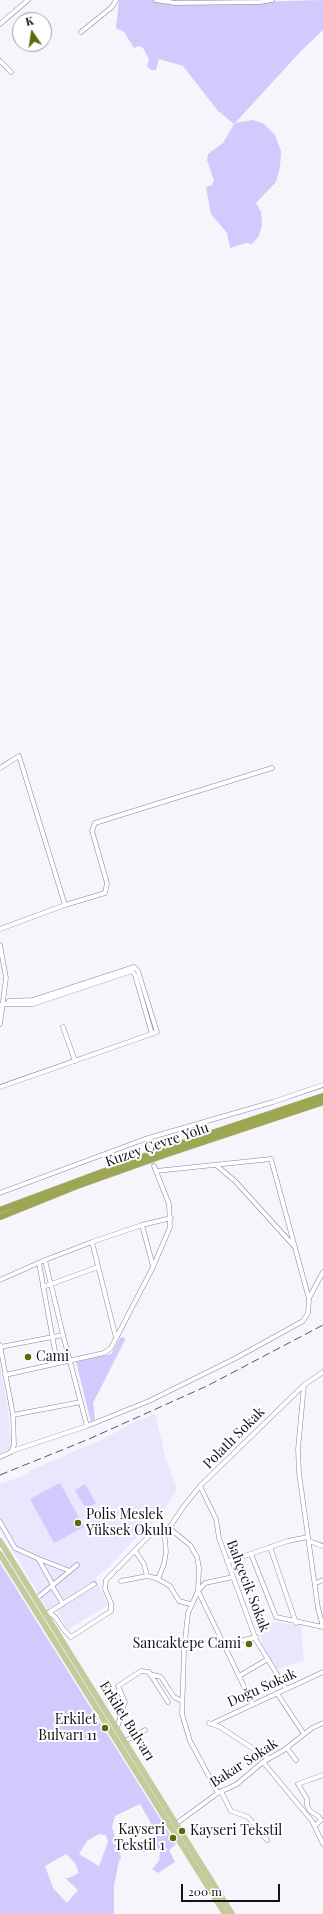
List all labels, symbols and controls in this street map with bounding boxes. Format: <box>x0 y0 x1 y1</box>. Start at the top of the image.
north arrow <box>12 12 52 52</box>
text: K <box>24 13 35 29</box>
street label: Kuzey Çevre Yolu <box>103 1119 211 1171</box>
place label: Cami <box>36 1349 69 1365</box>
marker: Cami <box>23 1352 33 1362</box>
street label: Polatlı Sokak <box>200 1404 268 1472</box>
place label: Polis Meslek Yüksek Okulu <box>86 1507 172 1540</box>
marker: Polis Meslek Yüksek Okulu <box>73 1518 83 1528</box>
street label: Bahçecik Sokak <box>223 1538 273 1634</box>
place label: Sancaktepe Cami <box>133 1636 241 1652</box>
marker: Sancaktepe Cami <box>244 1639 254 1649</box>
street label: Doğu Sokak <box>225 1665 299 1711</box>
street label: Erkilet Bulvarı <box>96 1678 158 1764</box>
place label: Erkilet Bulvarı 11 <box>38 1712 97 1744</box>
marker: Erkilet Bulvarı 11 <box>100 1723 110 1733</box>
street label: Bakar Sokak <box>207 1735 281 1791</box>
place label: Kayseri Tekstil 1 <box>114 1822 165 1854</box>
place label: Kayseri Tekstil <box>190 1823 282 1839</box>
marker: Kayseri Tekstil <box>177 1826 187 1836</box>
marker: Kayseri Tekstil 1 <box>168 1833 178 1843</box>
scale bar <box>183 1876 282 1902</box>
text: 200 m <box>188 1883 222 1899</box>

